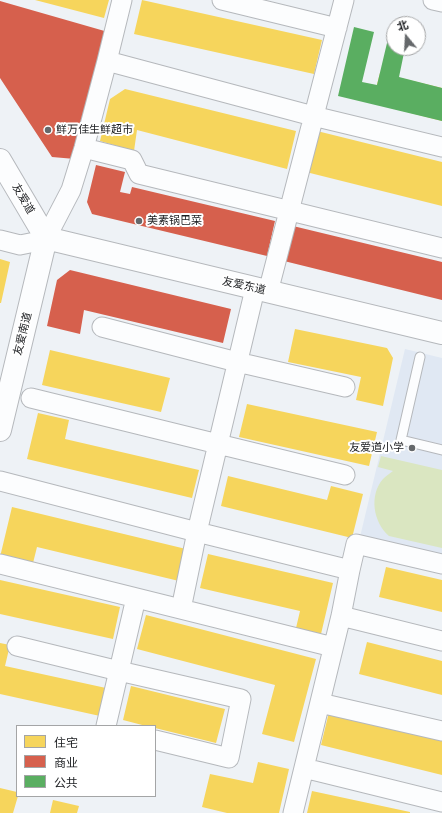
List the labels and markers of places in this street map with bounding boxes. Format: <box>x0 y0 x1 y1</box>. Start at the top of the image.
place label: 鲜万佳生鲜超市 <box>56 123 133 137</box>
marker: 鲜万佳生鲜超市 <box>43 125 53 135</box>
place label: 美素锅巴菜 <box>147 214 202 228</box>
marker: 美素锅巴菜 <box>134 216 144 226</box>
place label: 友爱道小学 <box>349 441 404 455</box>
marker: 友爱道小学 <box>407 443 417 453</box>

